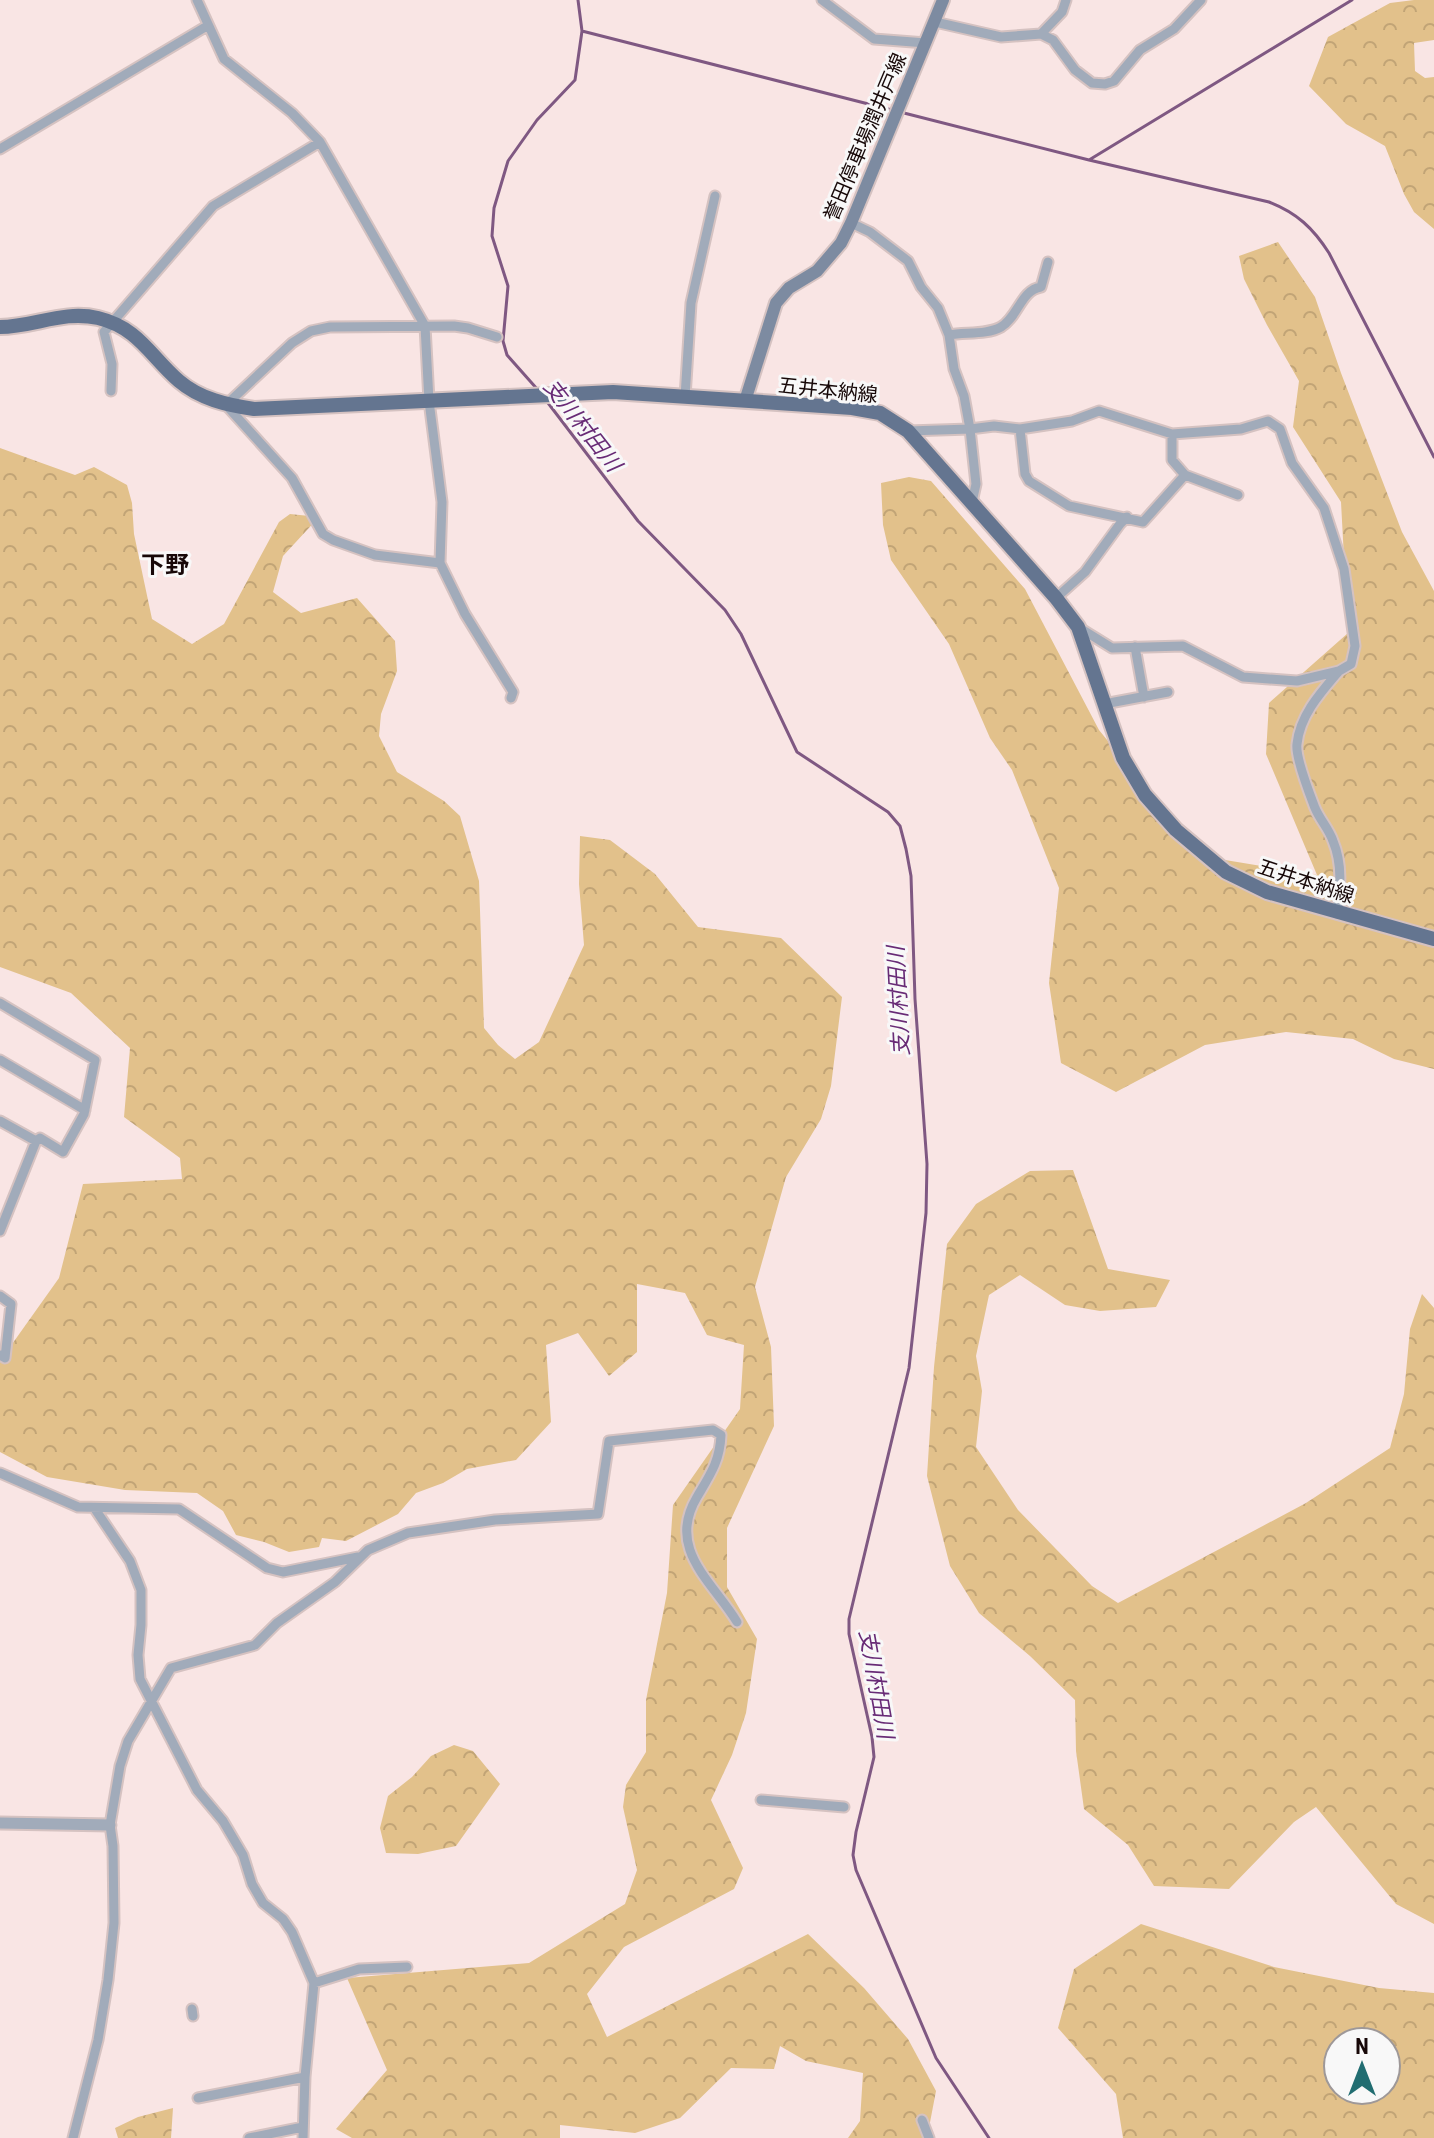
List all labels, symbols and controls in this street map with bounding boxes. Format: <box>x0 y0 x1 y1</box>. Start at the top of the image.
street label: 誉田停車場潤井戸線 <box>819 49 911 225</box>
street label: 五井本納線 <box>777 373 879 407</box>
water label: 支川村田川 <box>539 374 628 478</box>
district label: 下野 <box>141 551 189 579</box>
street label: 五井本納線 <box>1255 854 1357 908</box>
water label: 支川村田川 <box>883 943 914 1057</box>
water label: 支川村田川 <box>855 1628 899 1742</box>
north arrow <box>1322 2026 1402 2106</box>
text: N <box>1355 2034 1369 2059</box>

